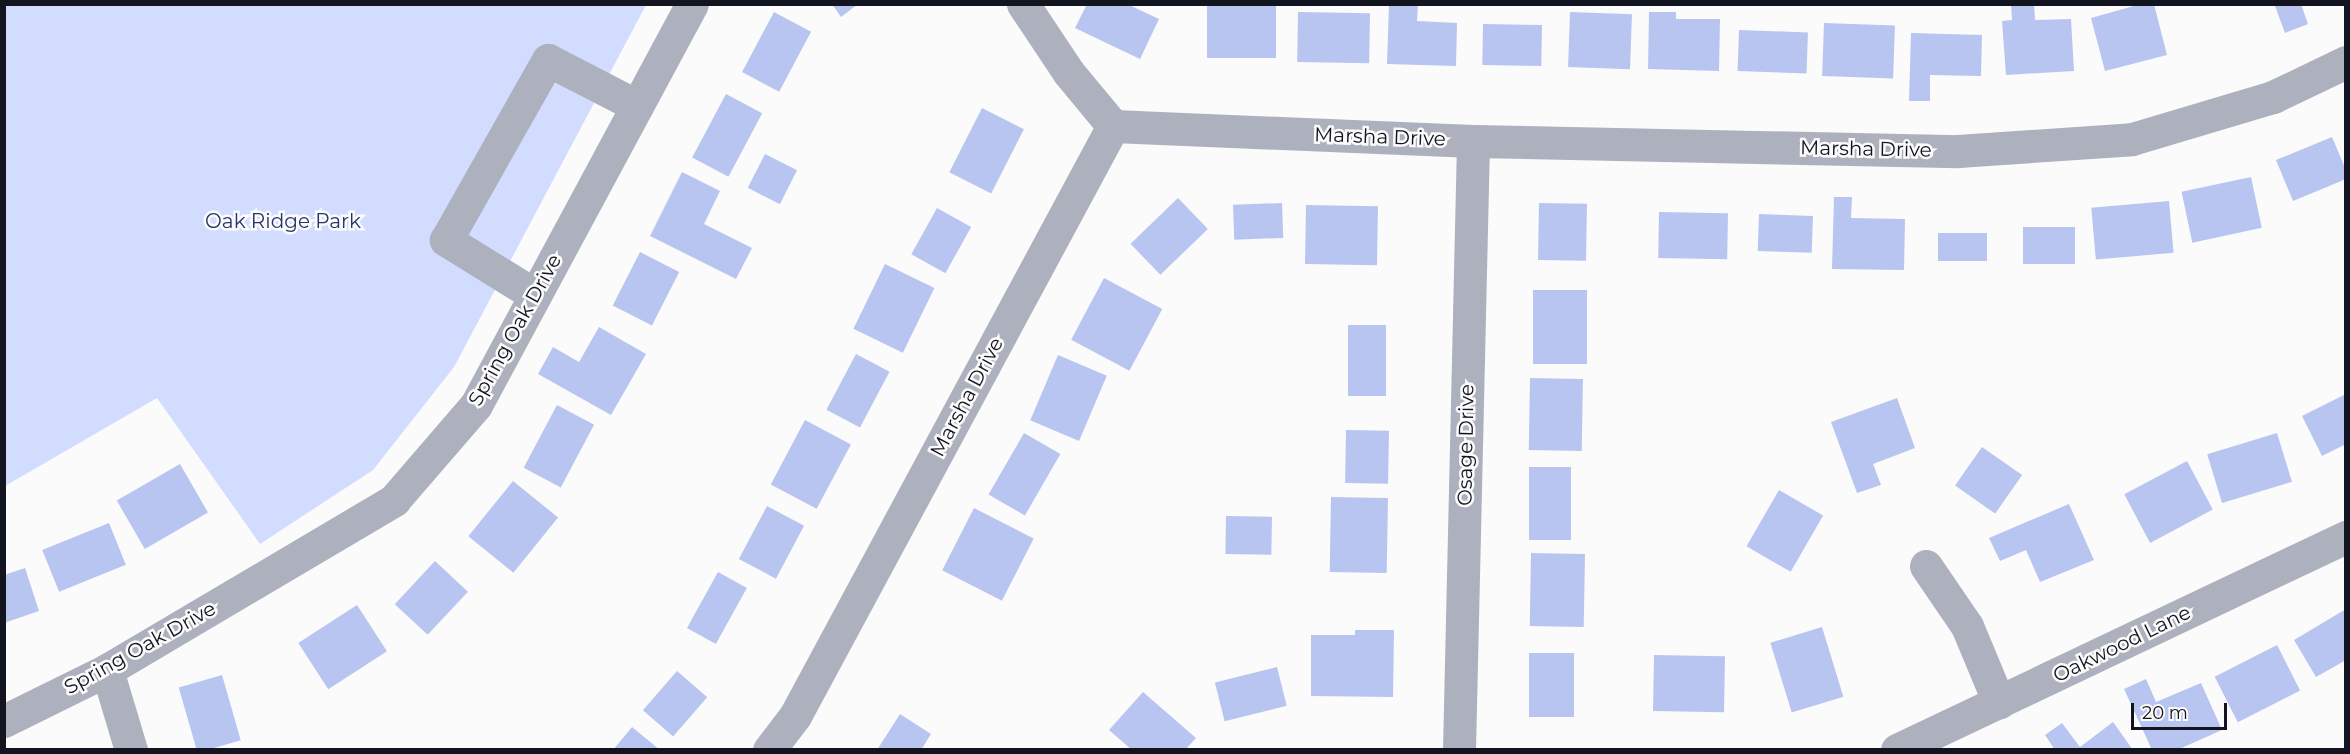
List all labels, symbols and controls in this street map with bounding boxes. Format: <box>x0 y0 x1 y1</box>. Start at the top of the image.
street label: Marsha Drive <box>1314 123 1446 151</box>
street label: Marsha Drive <box>1800 136 1932 162</box>
park label: Oak Ridge Park <box>205 209 361 233</box>
street label: Spring Oak Drive <box>463 250 567 410</box>
street label: Marsha Drive <box>926 333 1008 461</box>
street label: Osage Drive <box>1453 384 1479 506</box>
street label: Spring Oak Drive <box>60 596 220 700</box>
street label: Oakwood Lane <box>2049 600 2195 688</box>
scale bar <box>2134 691 2230 729</box>
text: 20 m <box>2142 702 2188 724</box>

